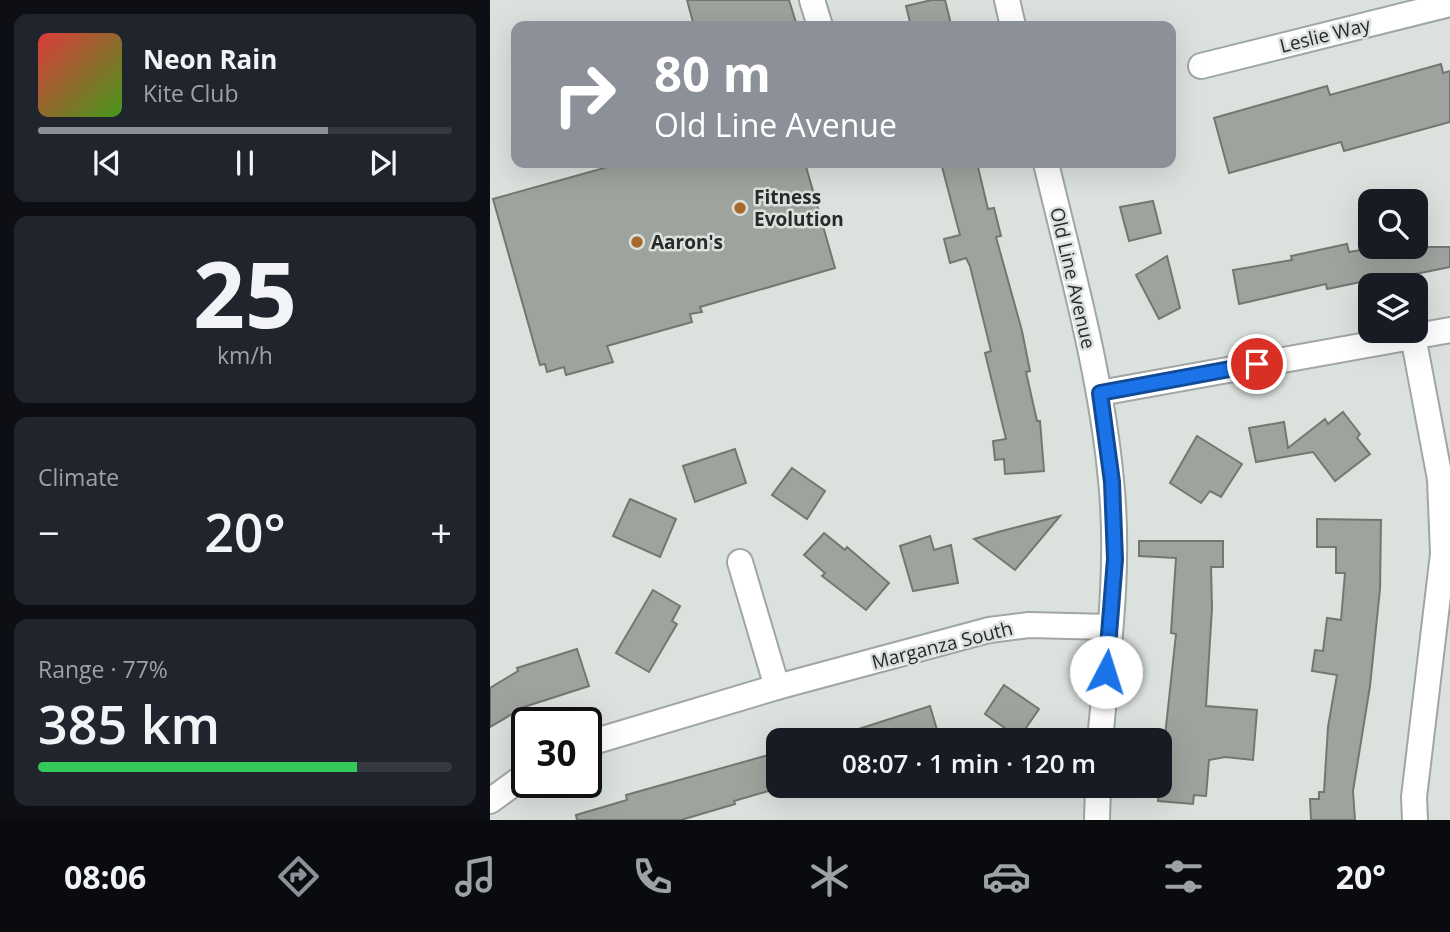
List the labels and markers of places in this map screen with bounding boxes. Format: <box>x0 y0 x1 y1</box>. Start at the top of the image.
place label: Fitness Evolution <box>754 184 844 232</box>
marker: Fitness Evolution <box>732 200 748 216</box>
place label: Aaron's <box>651 229 723 255</box>
marker: Aaron's <box>629 234 645 250</box>
pin <box>1227 334 1287 394</box>

